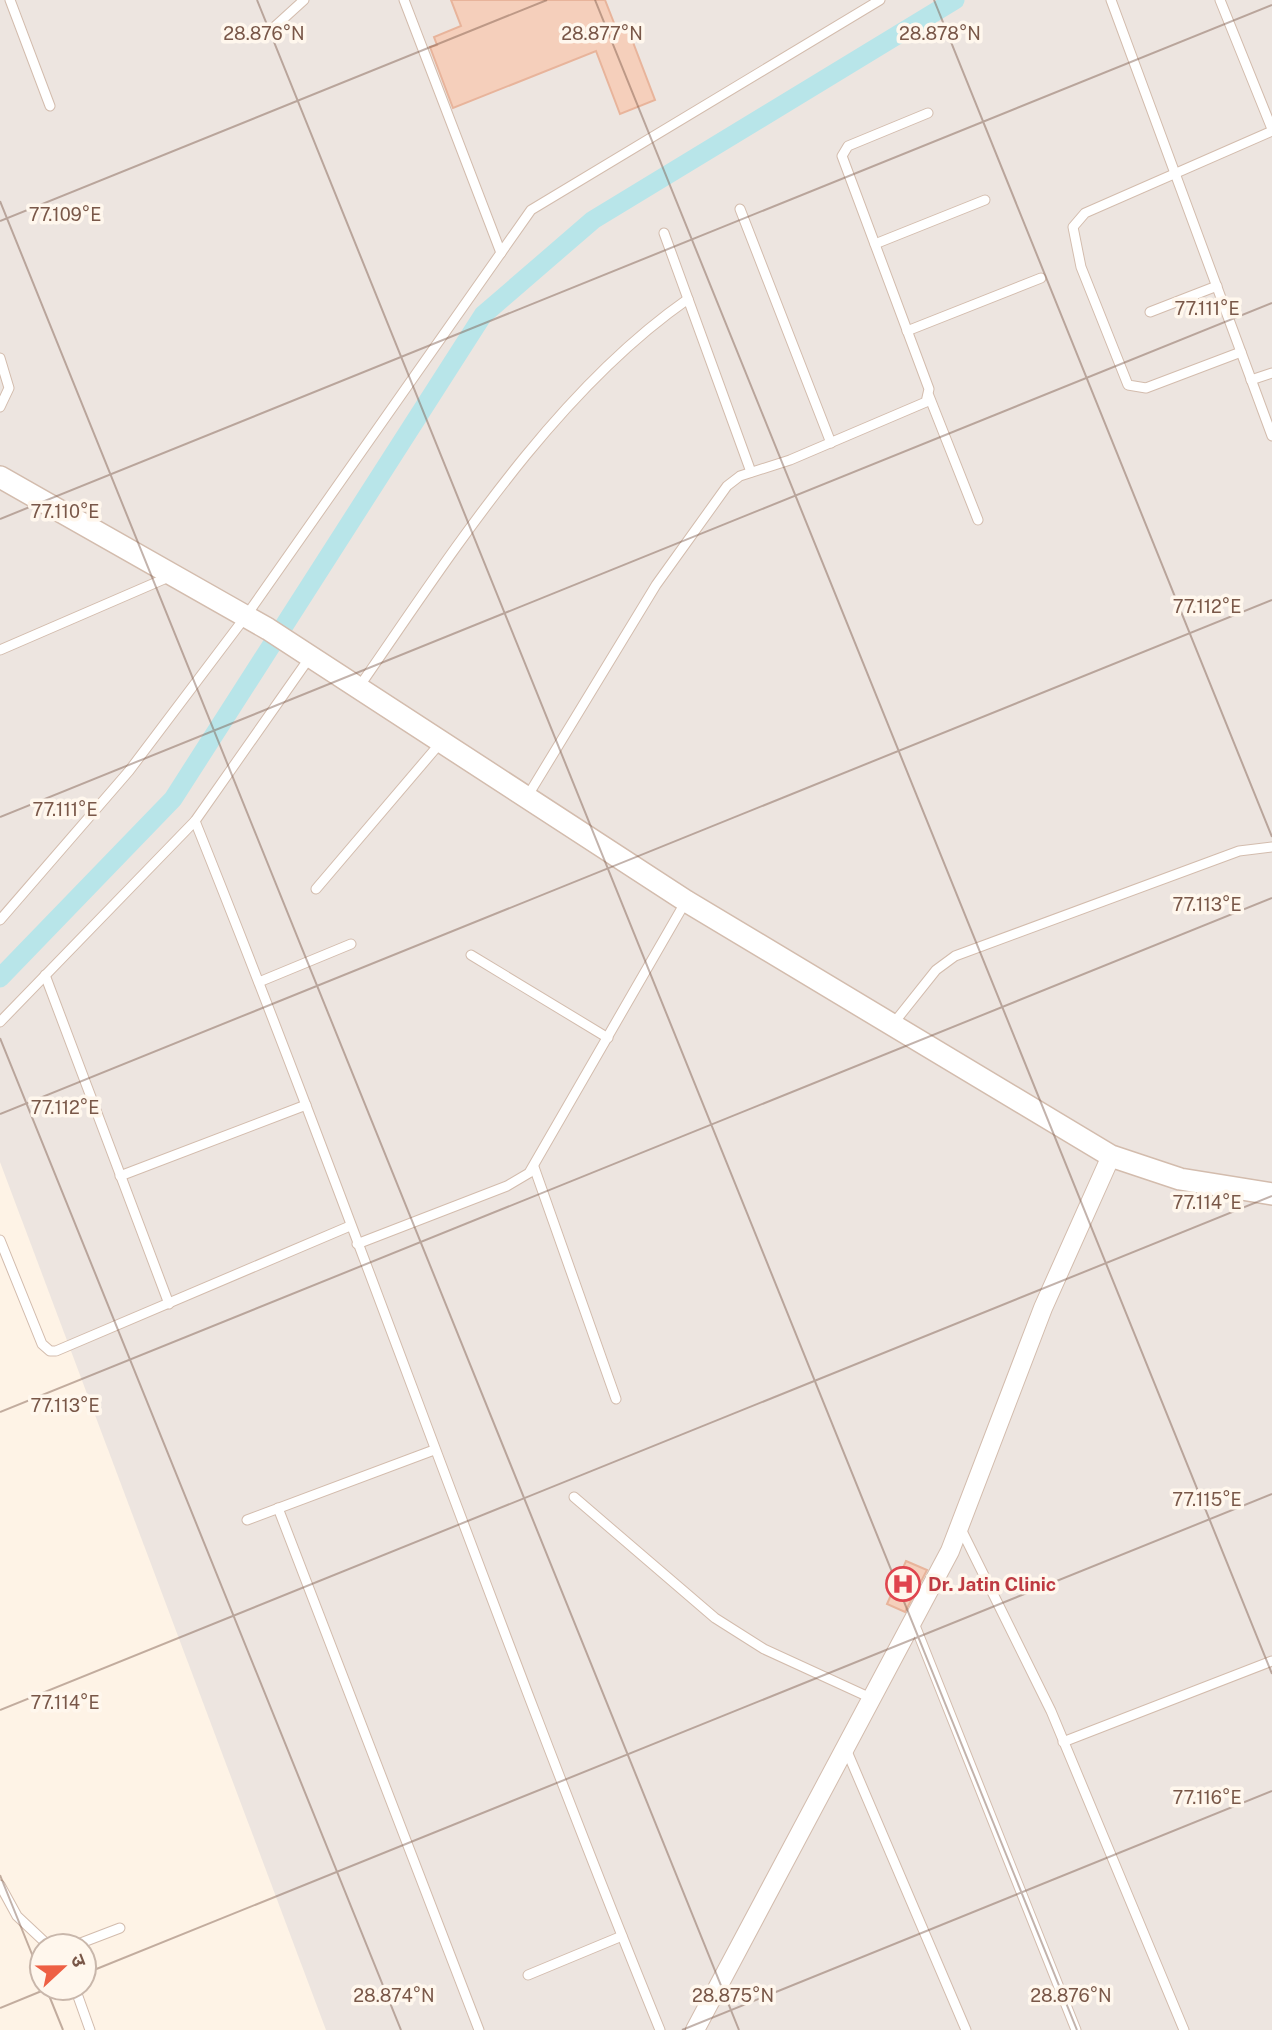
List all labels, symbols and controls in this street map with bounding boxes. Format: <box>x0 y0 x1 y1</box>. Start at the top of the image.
text: 28.876°N <box>223 23 305 44</box>
text: 28.877°N <box>561 23 643 44</box>
text: 28.878°N <box>899 23 981 44</box>
text: 77.109°E <box>29 204 101 225</box>
text: 77.111°E <box>1174 298 1240 319</box>
text: 77.110°E <box>31 501 99 522</box>
text: 77.112°E <box>1173 596 1241 617</box>
text: 77.111°E <box>32 799 98 820</box>
text: 77.113°E <box>1172 894 1242 915</box>
text: 77.112°E <box>31 1097 99 1118</box>
text: 77.114°E <box>1172 1192 1242 1213</box>
text: 77.113°E <box>30 1395 100 1416</box>
text: 77.115°E <box>1172 1489 1242 1510</box>
hospital icon: Dr. Jatin Clinic <box>884 1565 922 1603</box>
place label: Dr. Jatin Clinic <box>928 1573 1056 1595</box>
text: 77.114°E <box>30 1692 100 1713</box>
text: 77.116°E <box>1172 1787 1242 1808</box>
north arrow <box>28 1932 98 2002</box>
text: उ <box>66 1951 91 1971</box>
text: 28.874°N <box>353 1985 435 2006</box>
text: 28.875°N <box>692 1985 774 2006</box>
text: 28.876°N <box>1030 1985 1112 2006</box>

